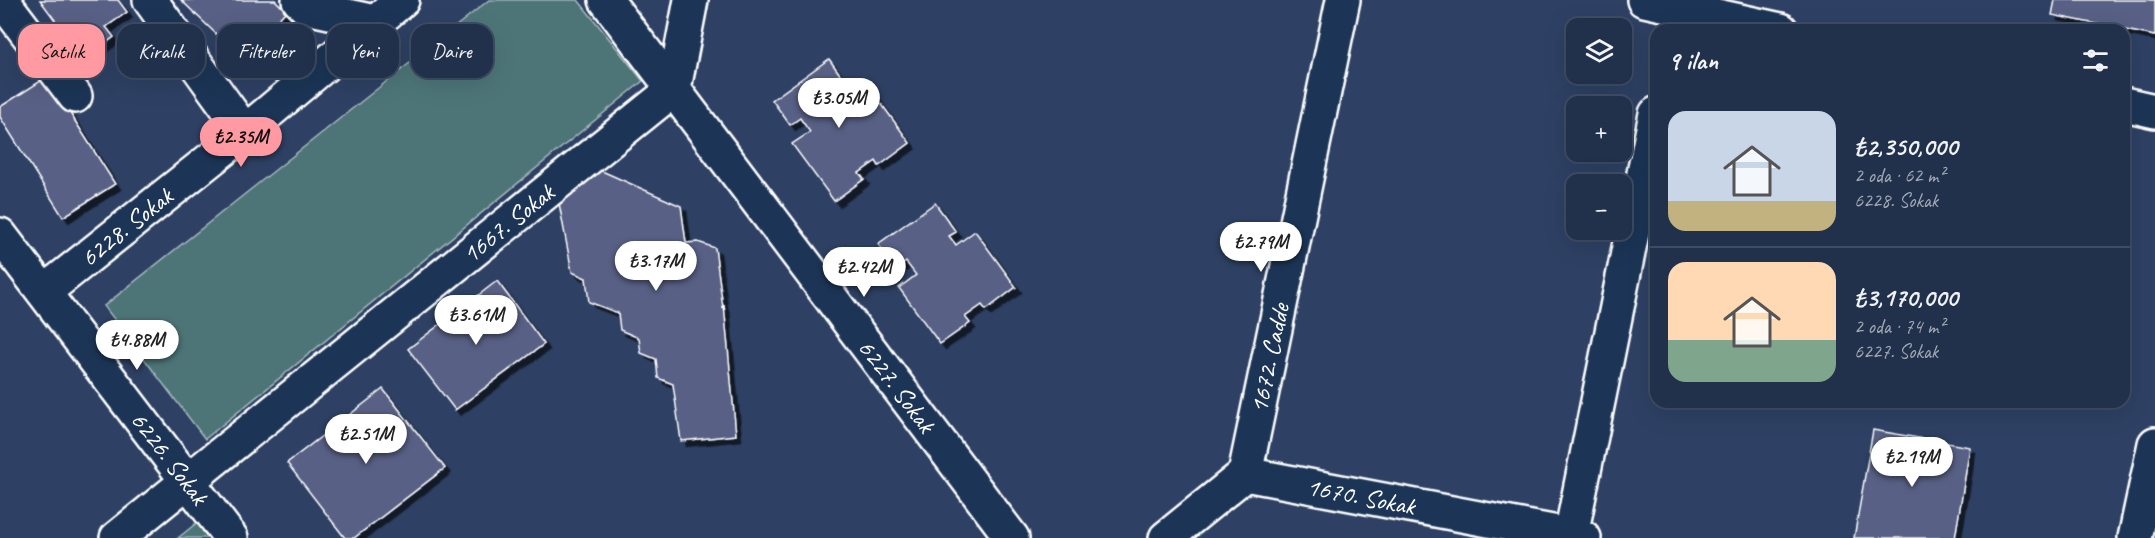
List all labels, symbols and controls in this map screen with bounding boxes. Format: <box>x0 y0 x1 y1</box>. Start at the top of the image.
map controls <box>1566 18 1632 240</box>
button: layers <box>1566 18 1632 84</box>
chip: Satılık <box>18 24 105 78</box>
chip: Kiralık <box>117 24 205 78</box>
chip: Filtreler <box>217 24 315 78</box>
chip: Yeni <box>327 24 399 78</box>
chip: Daire <box>411 24 493 78</box>
text: 9 ilan <box>1668 44 1718 77</box>
icon: filters <box>2079 44 2112 77</box>
pin: ₺3.05M <box>790 78 888 129</box>
text: ₺3.05M <box>812 85 866 110</box>
button: + <box>1566 96 1632 162</box>
pin: ₺2.35M <box>192 117 290 168</box>
text: ₺2.35M <box>214 124 268 149</box>
text: ₺2,350,000 <box>1854 130 1957 163</box>
icon: home <box>1716 135 1788 207</box>
text: 2 oda · 62 m² <box>1854 163 1945 188</box>
button: − <box>1566 174 1632 240</box>
street label: 1667. Sokak <box>455 175 562 270</box>
street label: 6228. Sokak <box>73 179 181 274</box>
text: 6228. Sokak <box>1854 188 1938 213</box>
pin: ₺2.79M <box>1212 222 1310 273</box>
text: ₺2.79M <box>1234 229 1288 254</box>
pin: ₺3.17M <box>607 241 705 292</box>
pin: ₺2.42M <box>815 247 913 298</box>
text: ₺3.17M <box>629 248 683 273</box>
text: ₺2.42M <box>837 254 891 279</box>
text: ₺3,170,000 <box>1854 281 1958 314</box>
icon: home <box>1716 286 1788 358</box>
pin: ₺3.61M <box>427 295 525 346</box>
street label: 1672. Cadde <box>1242 299 1297 416</box>
text: ₺3.61M <box>449 302 503 327</box>
text: 2 oda · 74 m² <box>1854 314 1945 339</box>
pin: ₺4.88M <box>88 320 186 371</box>
text: ₺4.88M <box>110 327 164 352</box>
street label: 6227. Sokak <box>850 332 944 441</box>
text: 6227. Sokak <box>1854 339 1938 364</box>
street label: 6226. Sokak <box>123 405 217 513</box>
pin: ₺2.51M <box>317 414 415 465</box>
text: ₺2.51M <box>339 421 393 446</box>
pin: ₺2.19M <box>1863 437 1961 488</box>
text: ₺2.19M <box>1885 444 1939 469</box>
street label: 1670. Sokak <box>1304 470 1419 523</box>

